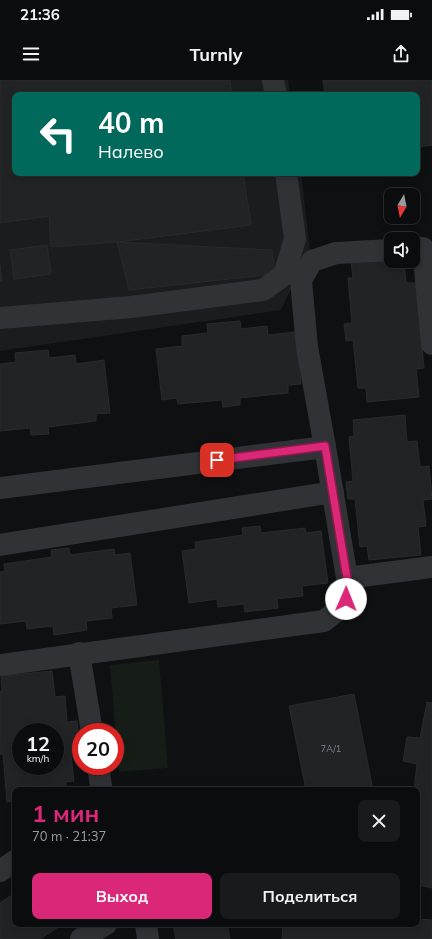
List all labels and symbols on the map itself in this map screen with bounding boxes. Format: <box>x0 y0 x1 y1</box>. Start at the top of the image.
north arrow <box>384 188 420 224</box>
pin <box>200 443 234 477</box>
position arrow <box>325 578 367 620</box>
speed limit sign: 20 <box>72 723 124 775</box>
house number: 7А/1 <box>321 743 341 754</box>

